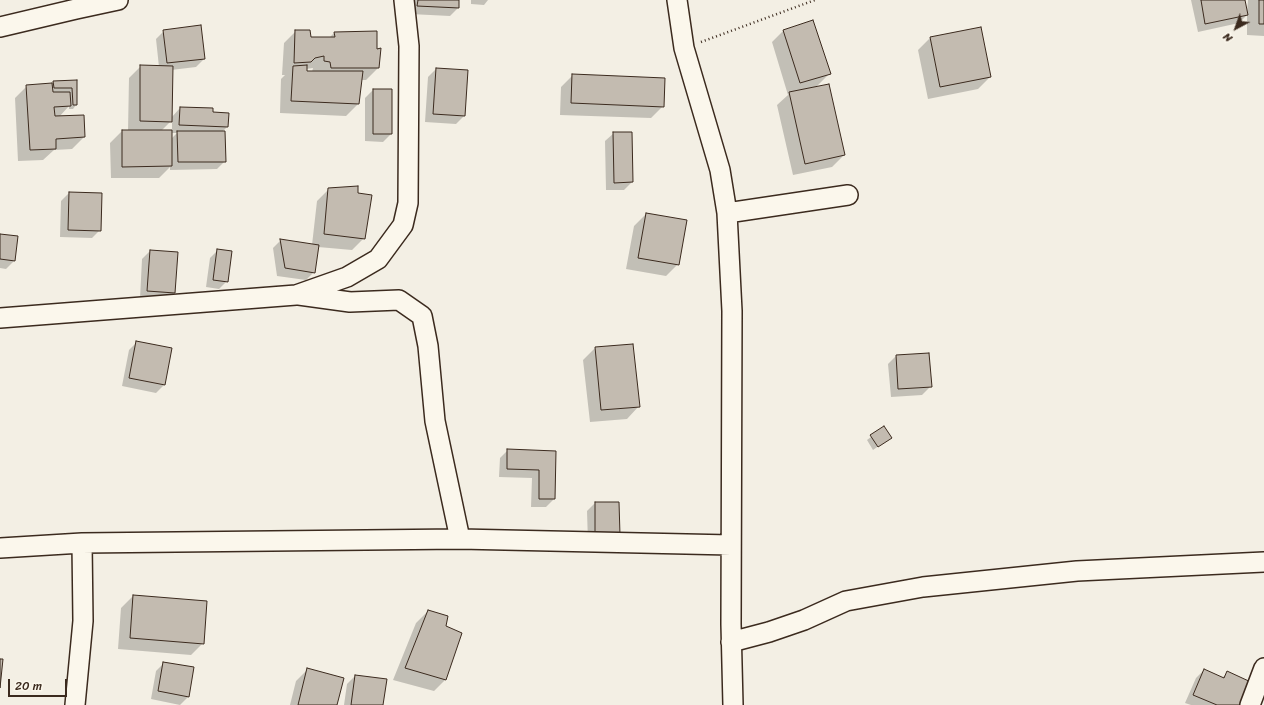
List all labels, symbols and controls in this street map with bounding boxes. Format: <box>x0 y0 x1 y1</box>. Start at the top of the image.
north arrow <box>1216 8 1256 48</box>
text: N <box>1219 28 1237 47</box>
scale bar <box>10 671 69 697</box>
text: 20 m <box>15 675 42 697</box>

